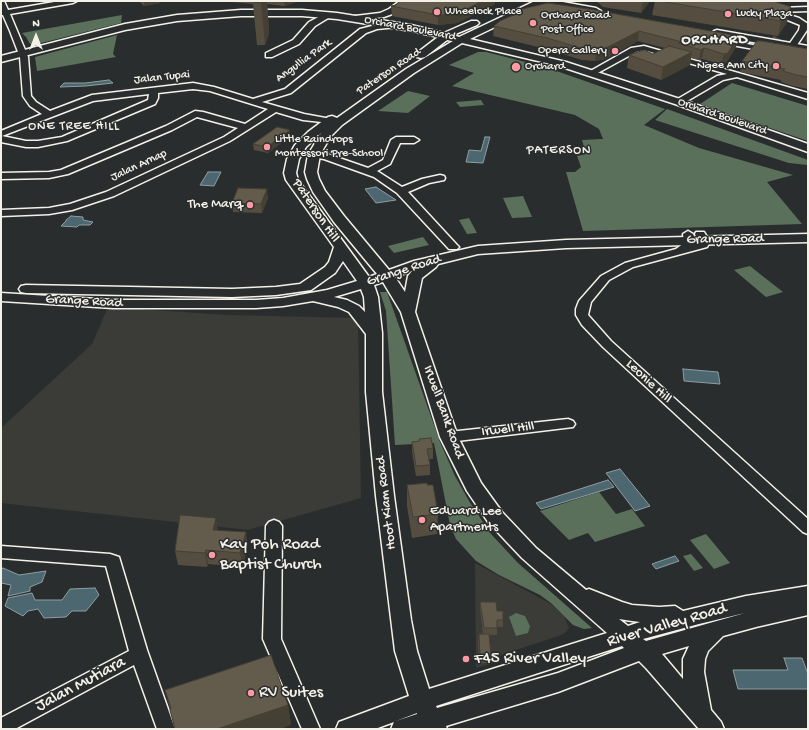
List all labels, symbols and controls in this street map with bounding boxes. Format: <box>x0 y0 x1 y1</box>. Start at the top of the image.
place label: Wheelock Place <box>445 5 521 19</box>
marker: Wheelock Place <box>432 7 442 17</box>
place label: Lucky Plaza <box>736 7 792 21</box>
place label: Orchard Road Post Office <box>541 9 610 37</box>
marker: Lucky Plaza <box>723 9 733 19</box>
street label: Orchard Boulevard <box>363 13 457 45</box>
north arrow <box>16 16 56 56</box>
text: N <box>32 18 40 30</box>
marker: Orchard Road Post Office <box>528 18 538 28</box>
district label: ORCHARD <box>681 32 749 50</box>
street label: Angullia Park <box>273 36 335 86</box>
place label: Opera Gallery <box>538 44 607 58</box>
street label: Paterson Road <box>354 45 424 99</box>
marker: Opera Gallery <box>610 46 620 56</box>
place label: Ngee Ann City <box>697 59 768 73</box>
place label: Orchard <box>525 60 565 74</box>
marker: Orchard <box>510 61 522 73</box>
marker: Ngee Ann City <box>771 61 781 71</box>
street label: Jalan Tupai <box>133 68 191 88</box>
street label: Orchard Boulevard <box>676 95 768 139</box>
district label: ONE TREE HILL <box>28 119 120 135</box>
place label: Little Raindrops Montessori Pre-School <box>275 133 383 161</box>
marker: Little Raindrops Montessori Pre-School <box>262 142 272 152</box>
district label: PATERSON <box>526 143 592 159</box>
street label: Jalan Arnap <box>109 147 169 185</box>
street label: Paterson Hill <box>288 176 342 246</box>
place label: The Marq <box>188 197 242 213</box>
marker: The Marq <box>245 200 255 210</box>
street label: Grange Road <box>686 231 764 249</box>
street label: Grange Road <box>365 251 443 291</box>
street label: Grange Road <box>45 292 123 312</box>
street label: Leonie Hill <box>621 356 675 408</box>
street label: Irwell Bank Road <box>418 363 468 461</box>
street label: Irwell Hill <box>481 419 535 441</box>
street label: Hoot Kiam Road <box>373 455 401 551</box>
place label: Edward Lee Apartments <box>430 504 502 536</box>
marker: Edward Lee Apartments <box>417 515 427 525</box>
place label: Kay Poh Road Baptist Church <box>220 535 322 575</box>
marker: Kay Poh Road Baptist Church <box>207 550 217 560</box>
street label: River Valley Road <box>605 599 729 653</box>
place label: F45 River Valley <box>474 649 586 669</box>
street label: Jalan Mutiara <box>32 653 130 717</box>
marker: F45 River Valley <box>461 654 471 664</box>
place label: RV Suites <box>259 683 323 703</box>
marker: RV Suites <box>246 688 256 698</box>

